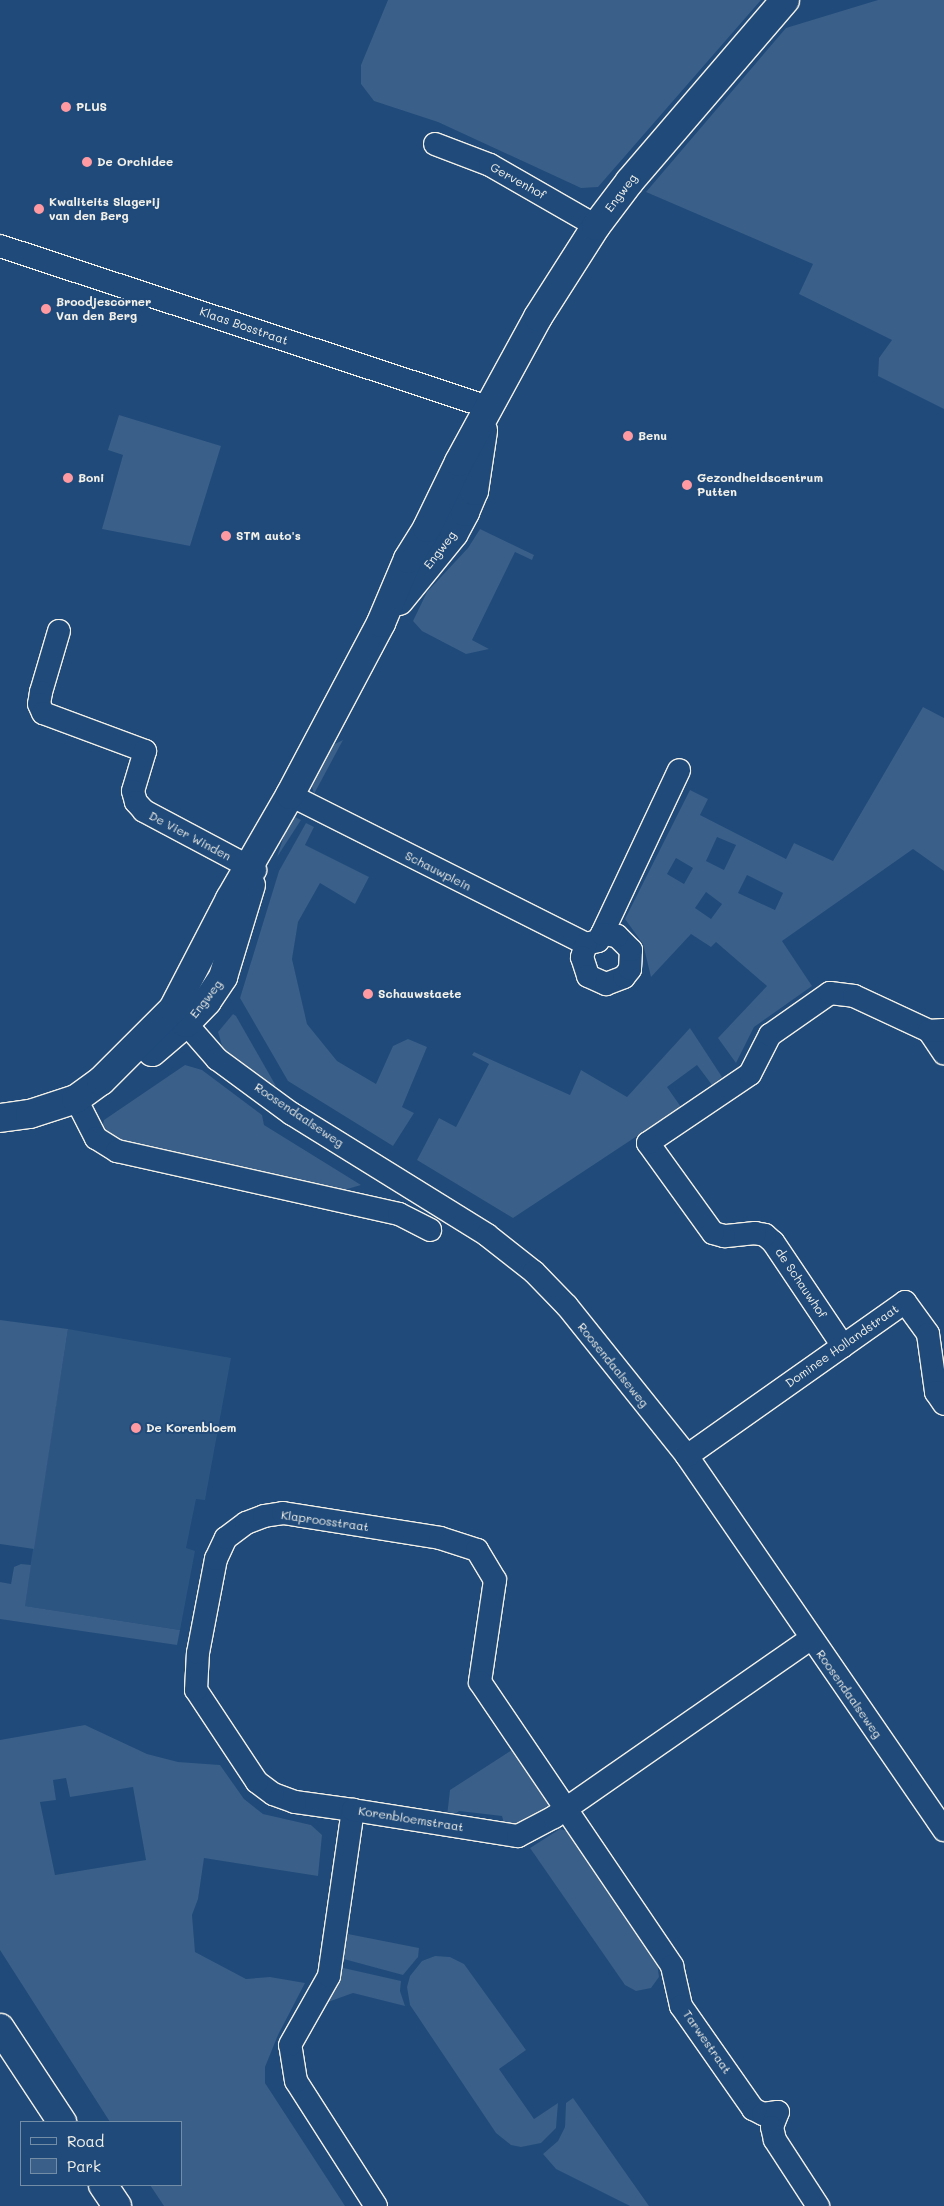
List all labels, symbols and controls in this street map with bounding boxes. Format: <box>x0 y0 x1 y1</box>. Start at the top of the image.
place label: PLUS <box>76 100 107 114</box>
marker: PLUS <box>60 101 72 113</box>
place label: De Orchidee <box>97 155 173 169</box>
marker: De Orchidee <box>81 156 93 168</box>
street label: Gervenhof <box>488 160 548 202</box>
street label: Engweg <box>602 171 640 215</box>
place label: Kwaliteits Slagerij van den Berg <box>49 195 160 223</box>
marker: Kwaliteits Slagerij van den Berg <box>33 203 45 215</box>
place label: Broodjescorner Van den Berg <box>56 295 151 323</box>
marker: Broodjescorner Van den Berg <box>40 303 52 315</box>
street label: Klaas Bosstraat <box>198 304 290 348</box>
place label: Benu <box>638 429 667 443</box>
marker: Benu <box>622 430 634 442</box>
place label: Boni <box>78 471 104 485</box>
place label: Gezondheidscentrum Putten <box>697 471 823 499</box>
marker: Boni <box>62 472 74 484</box>
marker: Gezondheidscentrum Putten <box>681 479 693 491</box>
street label: Engweg <box>421 528 459 572</box>
place label: STM auto's <box>236 529 301 543</box>
marker: STM auto's <box>220 530 232 542</box>
street label: De Vier Winden <box>147 808 233 864</box>
street label: Schauwplein <box>403 848 473 894</box>
street label: Engweg <box>187 977 225 1021</box>
place label: Schauwstaete <box>378 987 462 1001</box>
marker: Schauwstaete <box>362 988 374 1000</box>
street label: Roosendaalseweg <box>252 1080 346 1150</box>
street label: de Schauwhof <box>772 1245 830 1321</box>
street label: Dominee Hollandstraat <box>783 1301 901 1391</box>
street label: Roosendaalseweg <box>575 1320 651 1410</box>
place label: De Korenbloem <box>146 1421 236 1435</box>
marker: De Korenbloem <box>130 1422 142 1434</box>
street label: Klaproosstraat <box>280 1508 370 1534</box>
street label: Roosendaalseweg <box>813 1647 885 1741</box>
street label: Korenbloemstraat <box>357 1804 465 1834</box>
street label: Tarwestraat <box>680 2007 734 2077</box>
legend <box>20 2121 182 2186</box>
text: Road <box>67 2131 104 2151</box>
text: Park <box>67 2156 101 2176</box>

